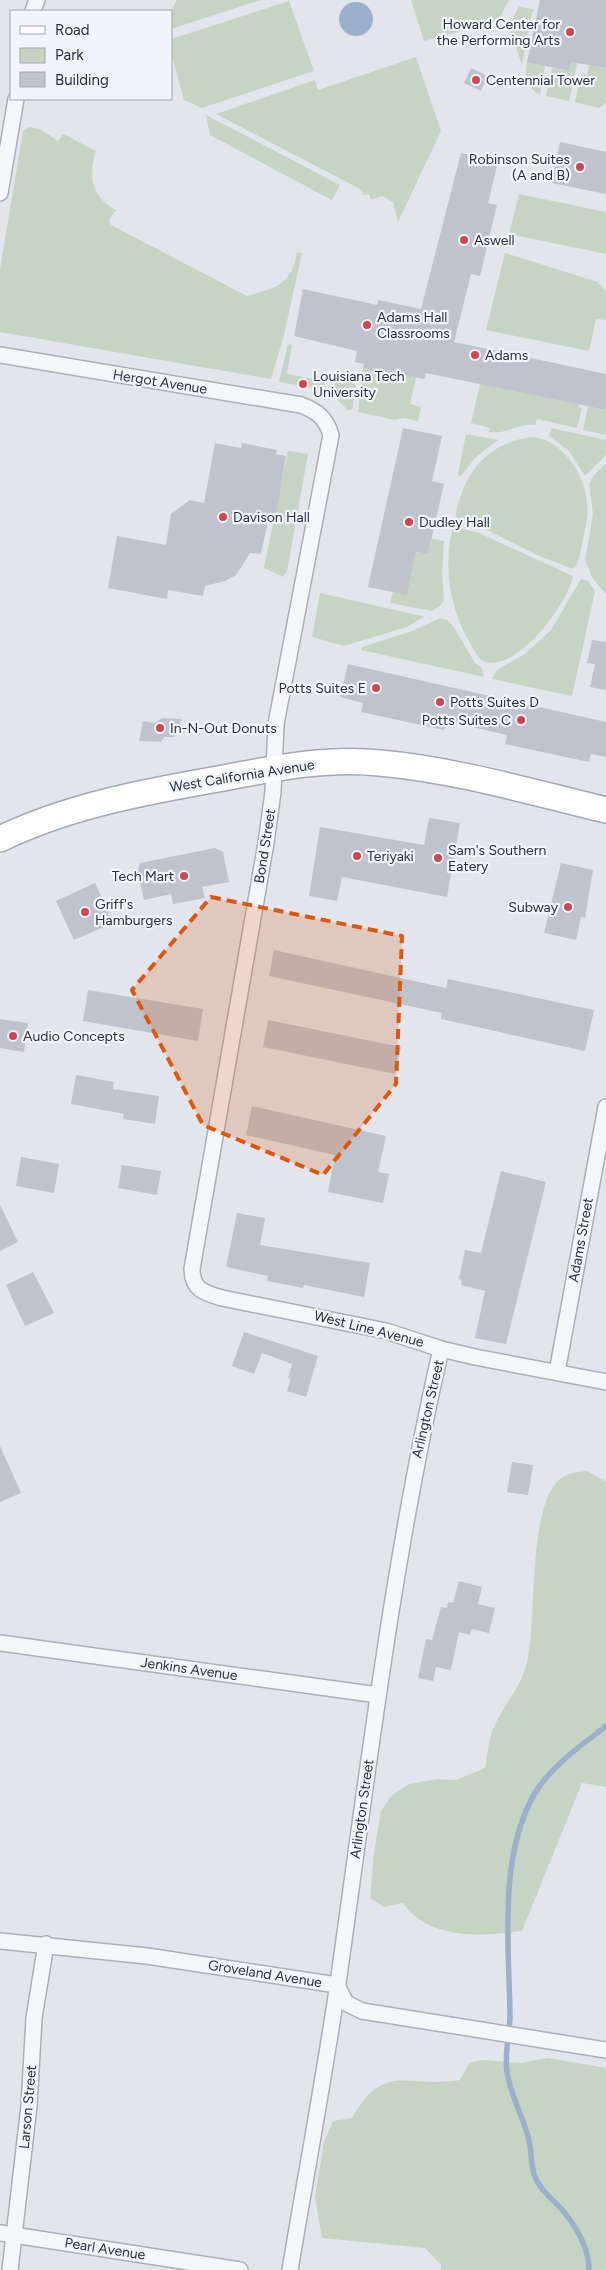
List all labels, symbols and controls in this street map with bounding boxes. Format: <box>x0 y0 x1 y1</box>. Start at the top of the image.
legend <box>10 10 172 100</box>
place label: Howard Center for the Performing Arts <box>437 16 560 49</box>
text: Road <box>55 21 90 39</box>
marker: Howard Center for the Performing Arts <box>564 26 576 38</box>
text: Park <box>55 46 84 64</box>
text: Building <box>55 71 109 89</box>
place label: Centennial Tower <box>486 72 595 89</box>
marker: Centennial Tower <box>470 74 482 86</box>
place label: Robinson Suites (A and B) <box>469 151 570 184</box>
marker: Robinson Suites (A and B) <box>574 161 586 173</box>
place label: Aswell <box>474 232 515 249</box>
marker: Aswell <box>458 234 470 246</box>
place label: Adams Hall Classrooms <box>377 309 450 342</box>
marker: Adams Hall Classrooms <box>361 319 373 331</box>
place label: Adams <box>485 347 528 364</box>
marker: Adams <box>469 349 481 361</box>
street label: Hergot Avenue <box>112 366 209 398</box>
place label: Louisiana Tech University <box>313 368 405 401</box>
marker: Louisiana Tech University <box>297 378 309 390</box>
place label: Davison Hall <box>233 509 310 526</box>
marker: Davison Hall <box>217 511 229 523</box>
place label: Dudley Hall <box>419 514 490 531</box>
marker: Dudley Hall <box>403 516 415 528</box>
place label: Potts Suites E <box>279 680 366 697</box>
marker: Potts Suites E <box>370 682 382 694</box>
place label: Potts Suites D <box>450 694 539 711</box>
marker: Potts Suites D <box>434 696 446 708</box>
place label: Potts Suites C <box>422 712 511 729</box>
marker: Potts Suites C <box>515 714 527 726</box>
place label: In-N-Out Donuts <box>170 720 277 737</box>
marker: In-N-Out Donuts <box>154 722 166 734</box>
street label: West California Avenue <box>168 756 316 796</box>
street label: Bond Street <box>251 807 279 885</box>
place label: Sam's Southern Eatery <box>448 842 546 875</box>
place label: Teriyaki <box>367 848 414 865</box>
marker: Teriyaki <box>351 850 363 862</box>
marker: Sam's Southern Eatery <box>432 852 444 864</box>
place label: Tech Mart <box>112 868 174 885</box>
marker: Tech Mart <box>178 870 190 882</box>
place label: Griff's Hamburgers <box>95 896 172 929</box>
place label: Subway <box>508 899 559 916</box>
marker: Subway <box>562 901 574 913</box>
marker: Griff's Hamburgers <box>79 906 91 918</box>
place label: Audio Concepts <box>23 1028 125 1045</box>
marker: Audio Concepts <box>7 1030 19 1042</box>
street label: Adams Street <box>565 1196 597 1284</box>
street label: West Line Avenue <box>312 1307 426 1351</box>
street label: Arlington Street <box>408 1358 448 1460</box>
street label: Jenkins Avenue <box>139 1654 239 1684</box>
street label: Arlington Street <box>347 1758 377 1860</box>
street label: Groveland Avenue <box>207 1957 324 1991</box>
street label: Larson Street <box>16 2064 40 2150</box>
street label: Pearl Avenue <box>63 2234 147 2264</box>

